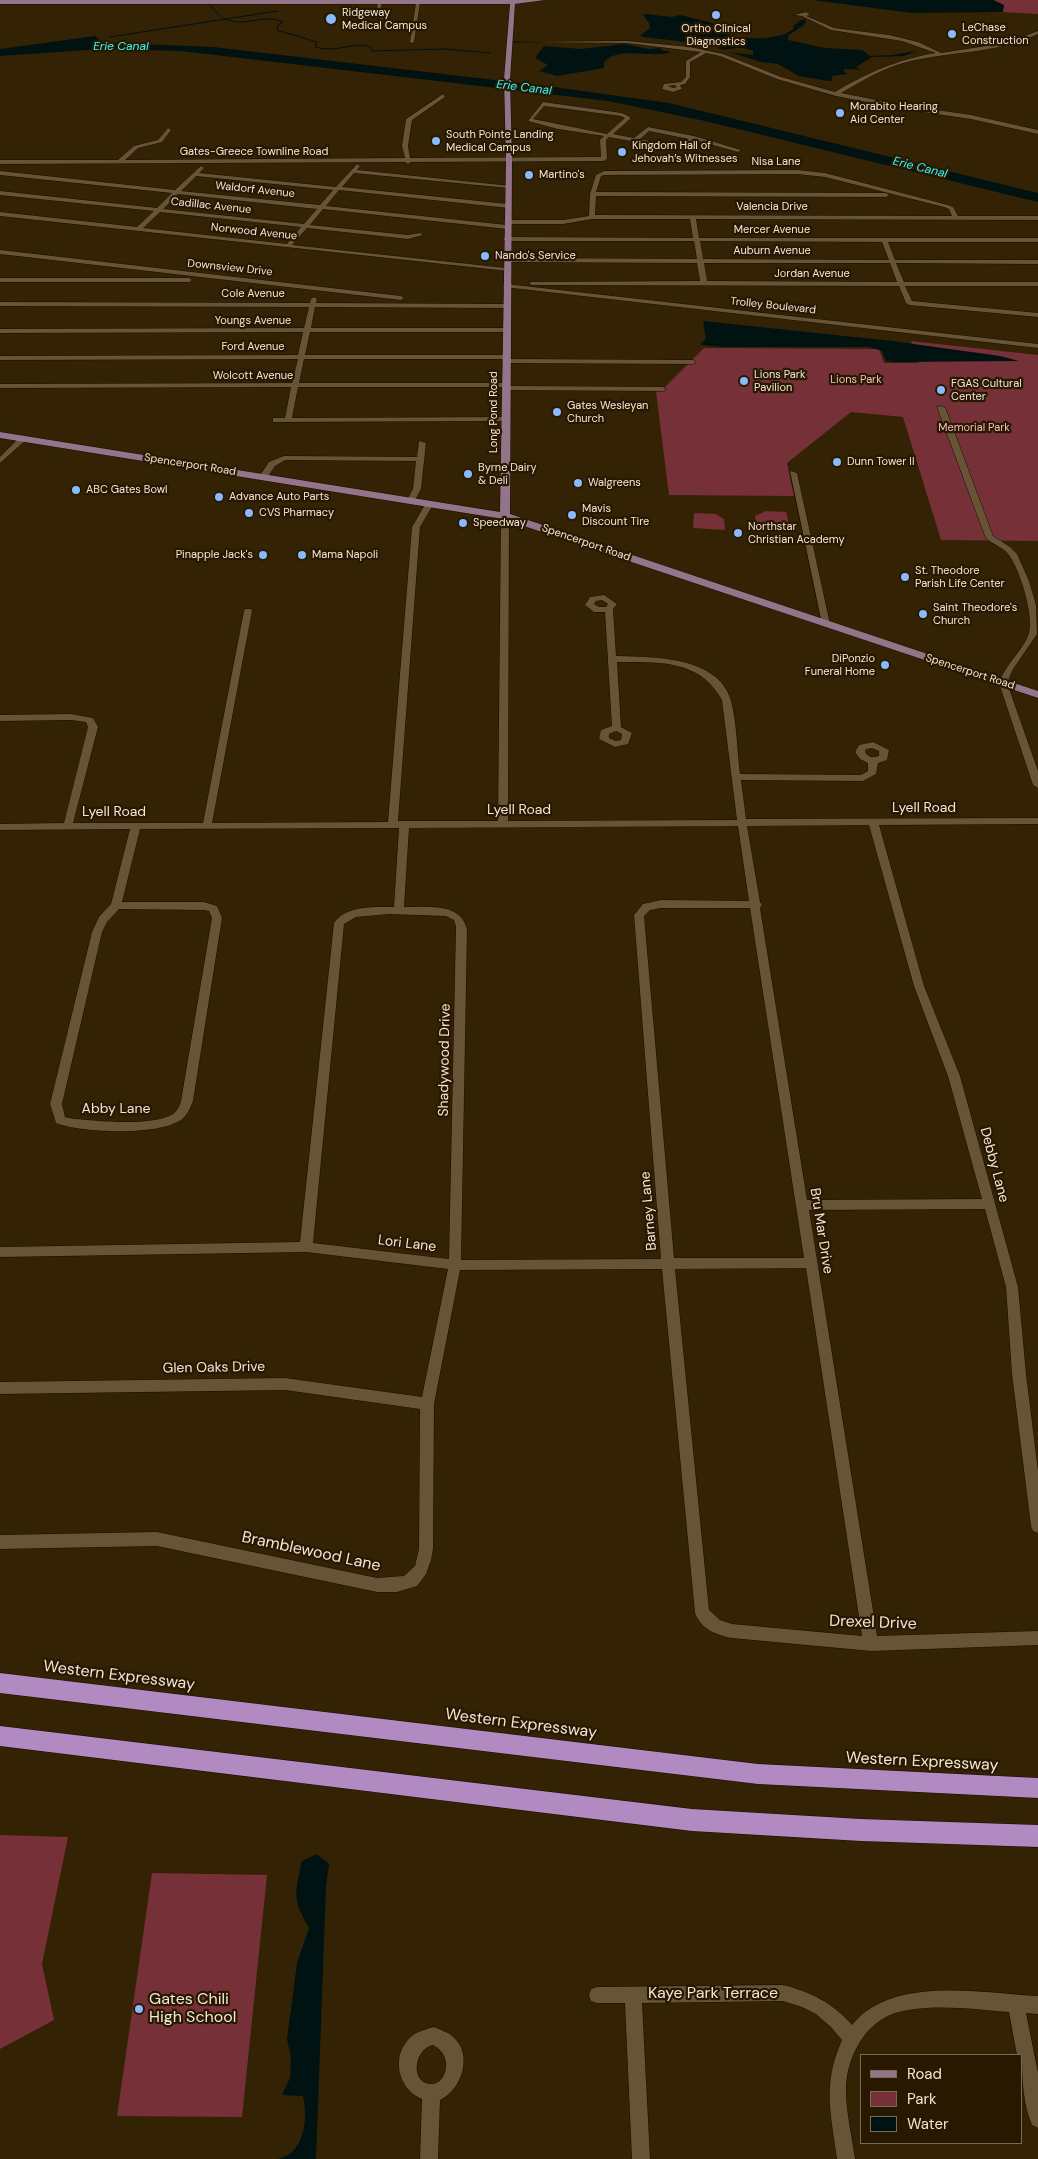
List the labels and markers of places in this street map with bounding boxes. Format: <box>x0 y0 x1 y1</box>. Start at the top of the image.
place label: Ridgeway Medical Campus <box>342 6 427 32</box>
marker: Ortho Clinical Diagnostics <box>710 9 722 21</box>
marker: Ridgeway Medical Campus <box>324 12 338 26</box>
place label: LeChase Construction <box>962 21 1029 47</box>
place label: Ortho Clinical Diagnostics <box>681 22 751 48</box>
marker: LeChase Construction <box>946 28 958 40</box>
place label: Morabito Hearing Aid Center <box>850 100 938 126</box>
marker: Morabito Hearing Aid Center <box>834 107 846 119</box>
place label: South Pointe Landing Medical Campus <box>446 128 554 154</box>
marker: South Pointe Landing Medical Campus <box>430 135 442 147</box>
place label: Kingdom Hall of Jehovah’s Witnesses <box>632 139 737 165</box>
marker: Kingdom Hall of Jehovah’s Witnesses <box>616 146 628 158</box>
place label: Martino's <box>539 168 585 182</box>
marker: Martino's <box>523 169 535 181</box>
place label: Nando's Service <box>495 249 576 263</box>
marker: Nando's Service <box>479 250 491 262</box>
place label: Lions Park Pavilion <box>754 368 805 394</box>
marker: Lions Park Pavilion <box>738 375 750 387</box>
place label: FGAS Cultural Center <box>951 377 1022 403</box>
marker: FGAS Cultural Center <box>935 384 947 396</box>
place label: Gates Wesleyan Church <box>567 399 648 425</box>
marker: Gates Wesleyan Church <box>551 406 563 418</box>
place label: Dunn Tower II <box>847 455 914 469</box>
marker: Dunn Tower II <box>831 456 843 468</box>
place label: Byrne Dairy & Deli <box>478 461 537 487</box>
marker: Byrne Dairy & Deli <box>462 468 474 480</box>
place label: Walgreens <box>588 476 641 490</box>
marker: Walgreens <box>572 477 584 489</box>
place label: ABC Gates Bowl <box>86 483 168 497</box>
marker: ABC Gates Bowl <box>70 484 82 496</box>
place label: Advance Auto Parts <box>229 490 329 504</box>
marker: Advance Auto Parts <box>213 491 225 503</box>
place label: Mavis Discount Tire <box>582 502 649 528</box>
place label: CVS Pharmacy <box>259 506 334 520</box>
marker: CVS Pharmacy <box>243 507 255 519</box>
marker: Mavis Discount Tire <box>566 509 578 521</box>
place label: Speedway <box>473 516 526 530</box>
marker: Speedway <box>457 517 469 529</box>
place label: Northstar Christian Academy <box>748 520 845 546</box>
marker: Northstar Christian Academy <box>732 527 744 539</box>
place label: Pinapple Jack's <box>176 548 253 562</box>
place label: Mama Napoli <box>312 548 378 562</box>
marker: Pinapple Jack's <box>257 549 269 561</box>
marker: Mama Napoli <box>296 549 308 561</box>
place label: St. Theodore Parish Life Center <box>915 564 1005 590</box>
marker: St. Theodore Parish Life Center <box>899 571 911 583</box>
place label: Saint Theodore's Church <box>933 601 1017 627</box>
marker: Saint Theodore's Church <box>917 608 929 620</box>
place label: DiPonzio Funeral Home <box>805 652 875 678</box>
marker: DiPonzio Funeral Home <box>879 659 891 671</box>
place label: Gates Chili High School <box>149 1990 236 2028</box>
marker: Gates Chili High School <box>133 2003 145 2015</box>

